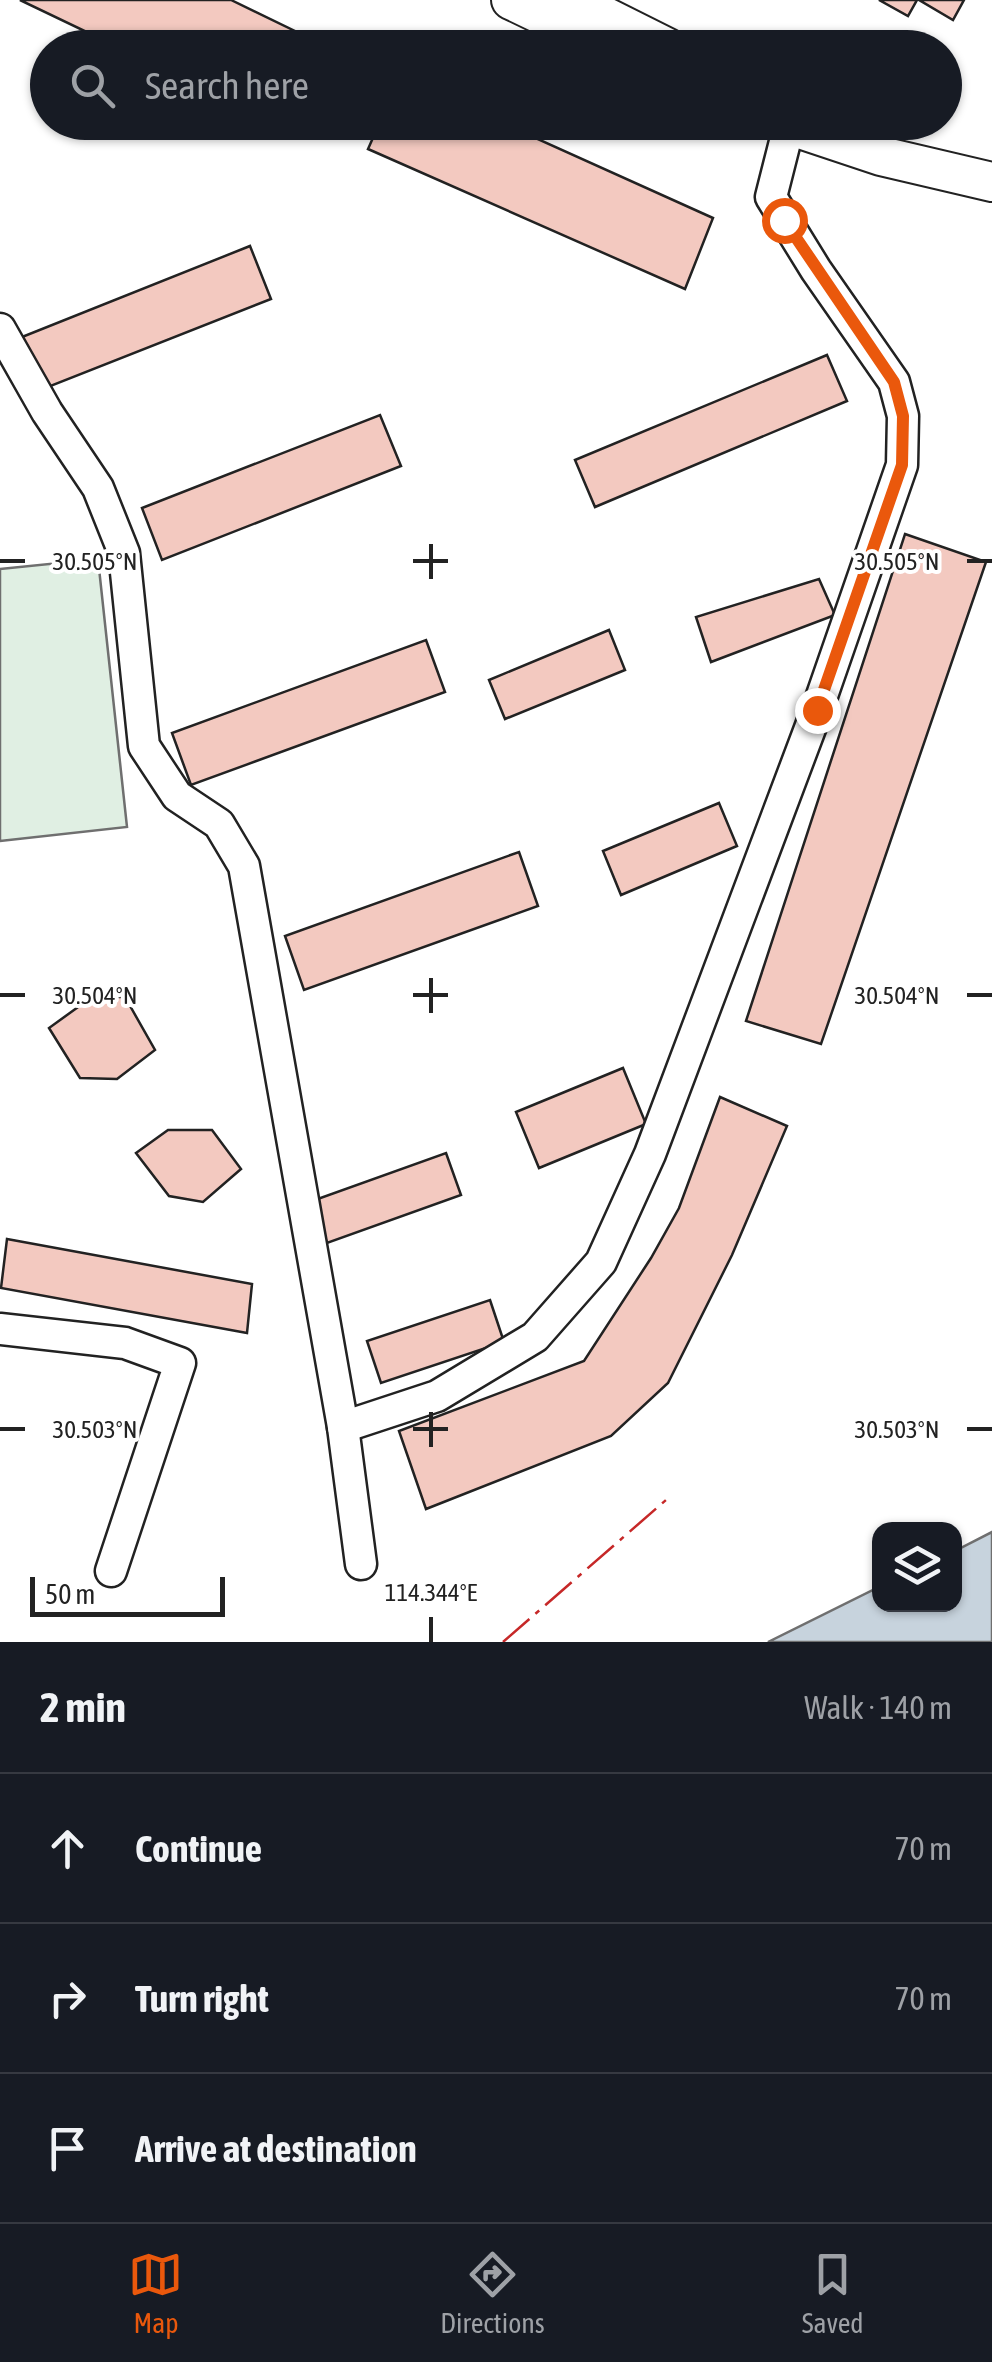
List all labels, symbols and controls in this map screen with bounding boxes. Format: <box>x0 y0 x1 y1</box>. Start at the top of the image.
search box <box>30 30 962 140</box>
icon: search <box>65 58 120 113</box>
text: Search here <box>145 64 309 107</box>
route start <box>762 198 808 244</box>
text: 30.505°N <box>53 547 137 575</box>
text: 30.505°N <box>855 547 939 575</box>
route end <box>795 688 841 734</box>
text: 30.504°N <box>53 981 137 1009</box>
text: 30.504°N <box>855 981 939 1009</box>
text: 30.503°N <box>53 1415 137 1443</box>
text: 30.503°N <box>855 1415 939 1443</box>
map controls <box>872 1522 962 1612</box>
button: layers <box>872 1522 962 1612</box>
scale bar <box>30 1572 225 1616</box>
text: 50 m <box>45 1578 95 1610</box>
text: 114.344°E <box>385 1578 478 1606</box>
text: 2 min <box>40 1683 126 1731</box>
text: Walk · 140 m <box>804 1689 952 1726</box>
icon: ahead <box>40 1821 95 1876</box>
text: Continue <box>135 1827 262 1870</box>
text: 70 m <box>894 1830 952 1867</box>
icon: right <box>40 1971 95 2026</box>
text: Turn right <box>135 1977 269 2020</box>
text: 70 m <box>894 1980 952 2017</box>
icon: arrive <box>40 2121 95 2176</box>
text: Arrive at destination <box>135 2127 417 2170</box>
tab: Map <box>128 2247 183 2339</box>
tab: Directions <box>440 2247 545 2339</box>
tab: Saved <box>802 2247 864 2339</box>

